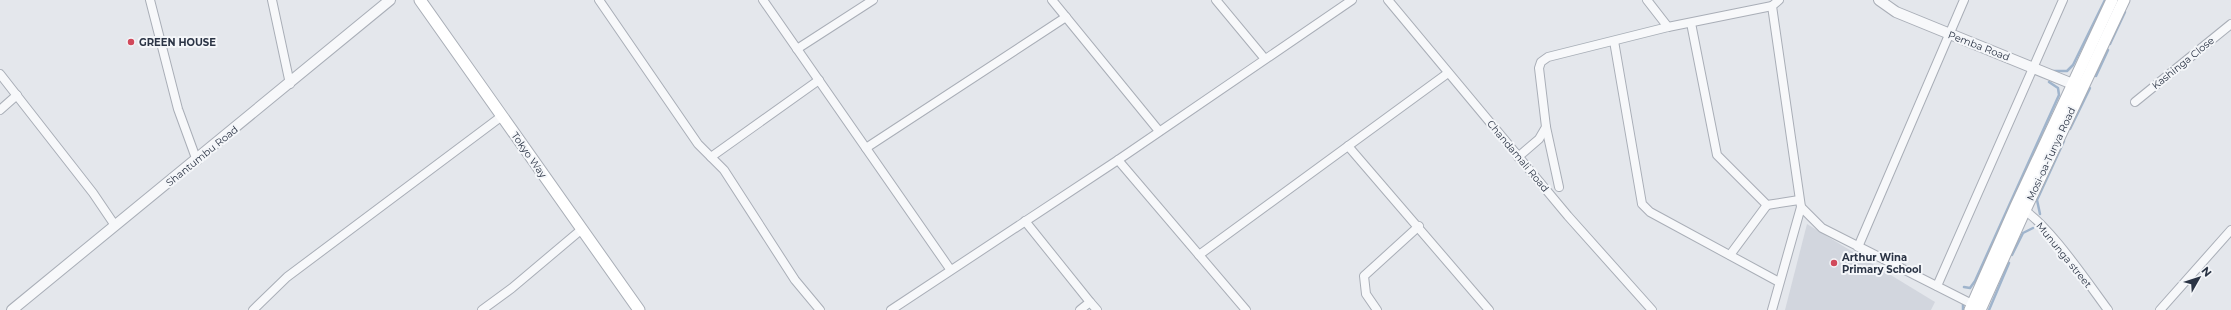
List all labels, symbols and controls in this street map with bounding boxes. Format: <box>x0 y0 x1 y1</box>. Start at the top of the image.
street label: Pemba Road <box>1946 28 2012 64</box>
street label: Kashinga Close <box>2149 34 2217 92</box>
place label: GREEN HOUSE <box>139 36 216 49</box>
marker: GREEN HOUSE <box>126 37 136 47</box>
street label: Mosi-oa-Tunya Road <box>2024 105 2078 203</box>
street label: Chandamali Road <box>1484 117 1552 195</box>
street label: Shantumbu Road <box>163 123 241 189</box>
street label: Tokyo Way <box>508 130 550 181</box>
street label: Mununga street <box>2034 219 2094 291</box>
place label: Arthur Wina Primary School <box>1841 251 1922 276</box>
marker: Arthur Wina Primary School <box>1829 258 1839 268</box>
north arrow <box>2179 258 2219 298</box>
text: N <box>2199 264 2215 280</box>

